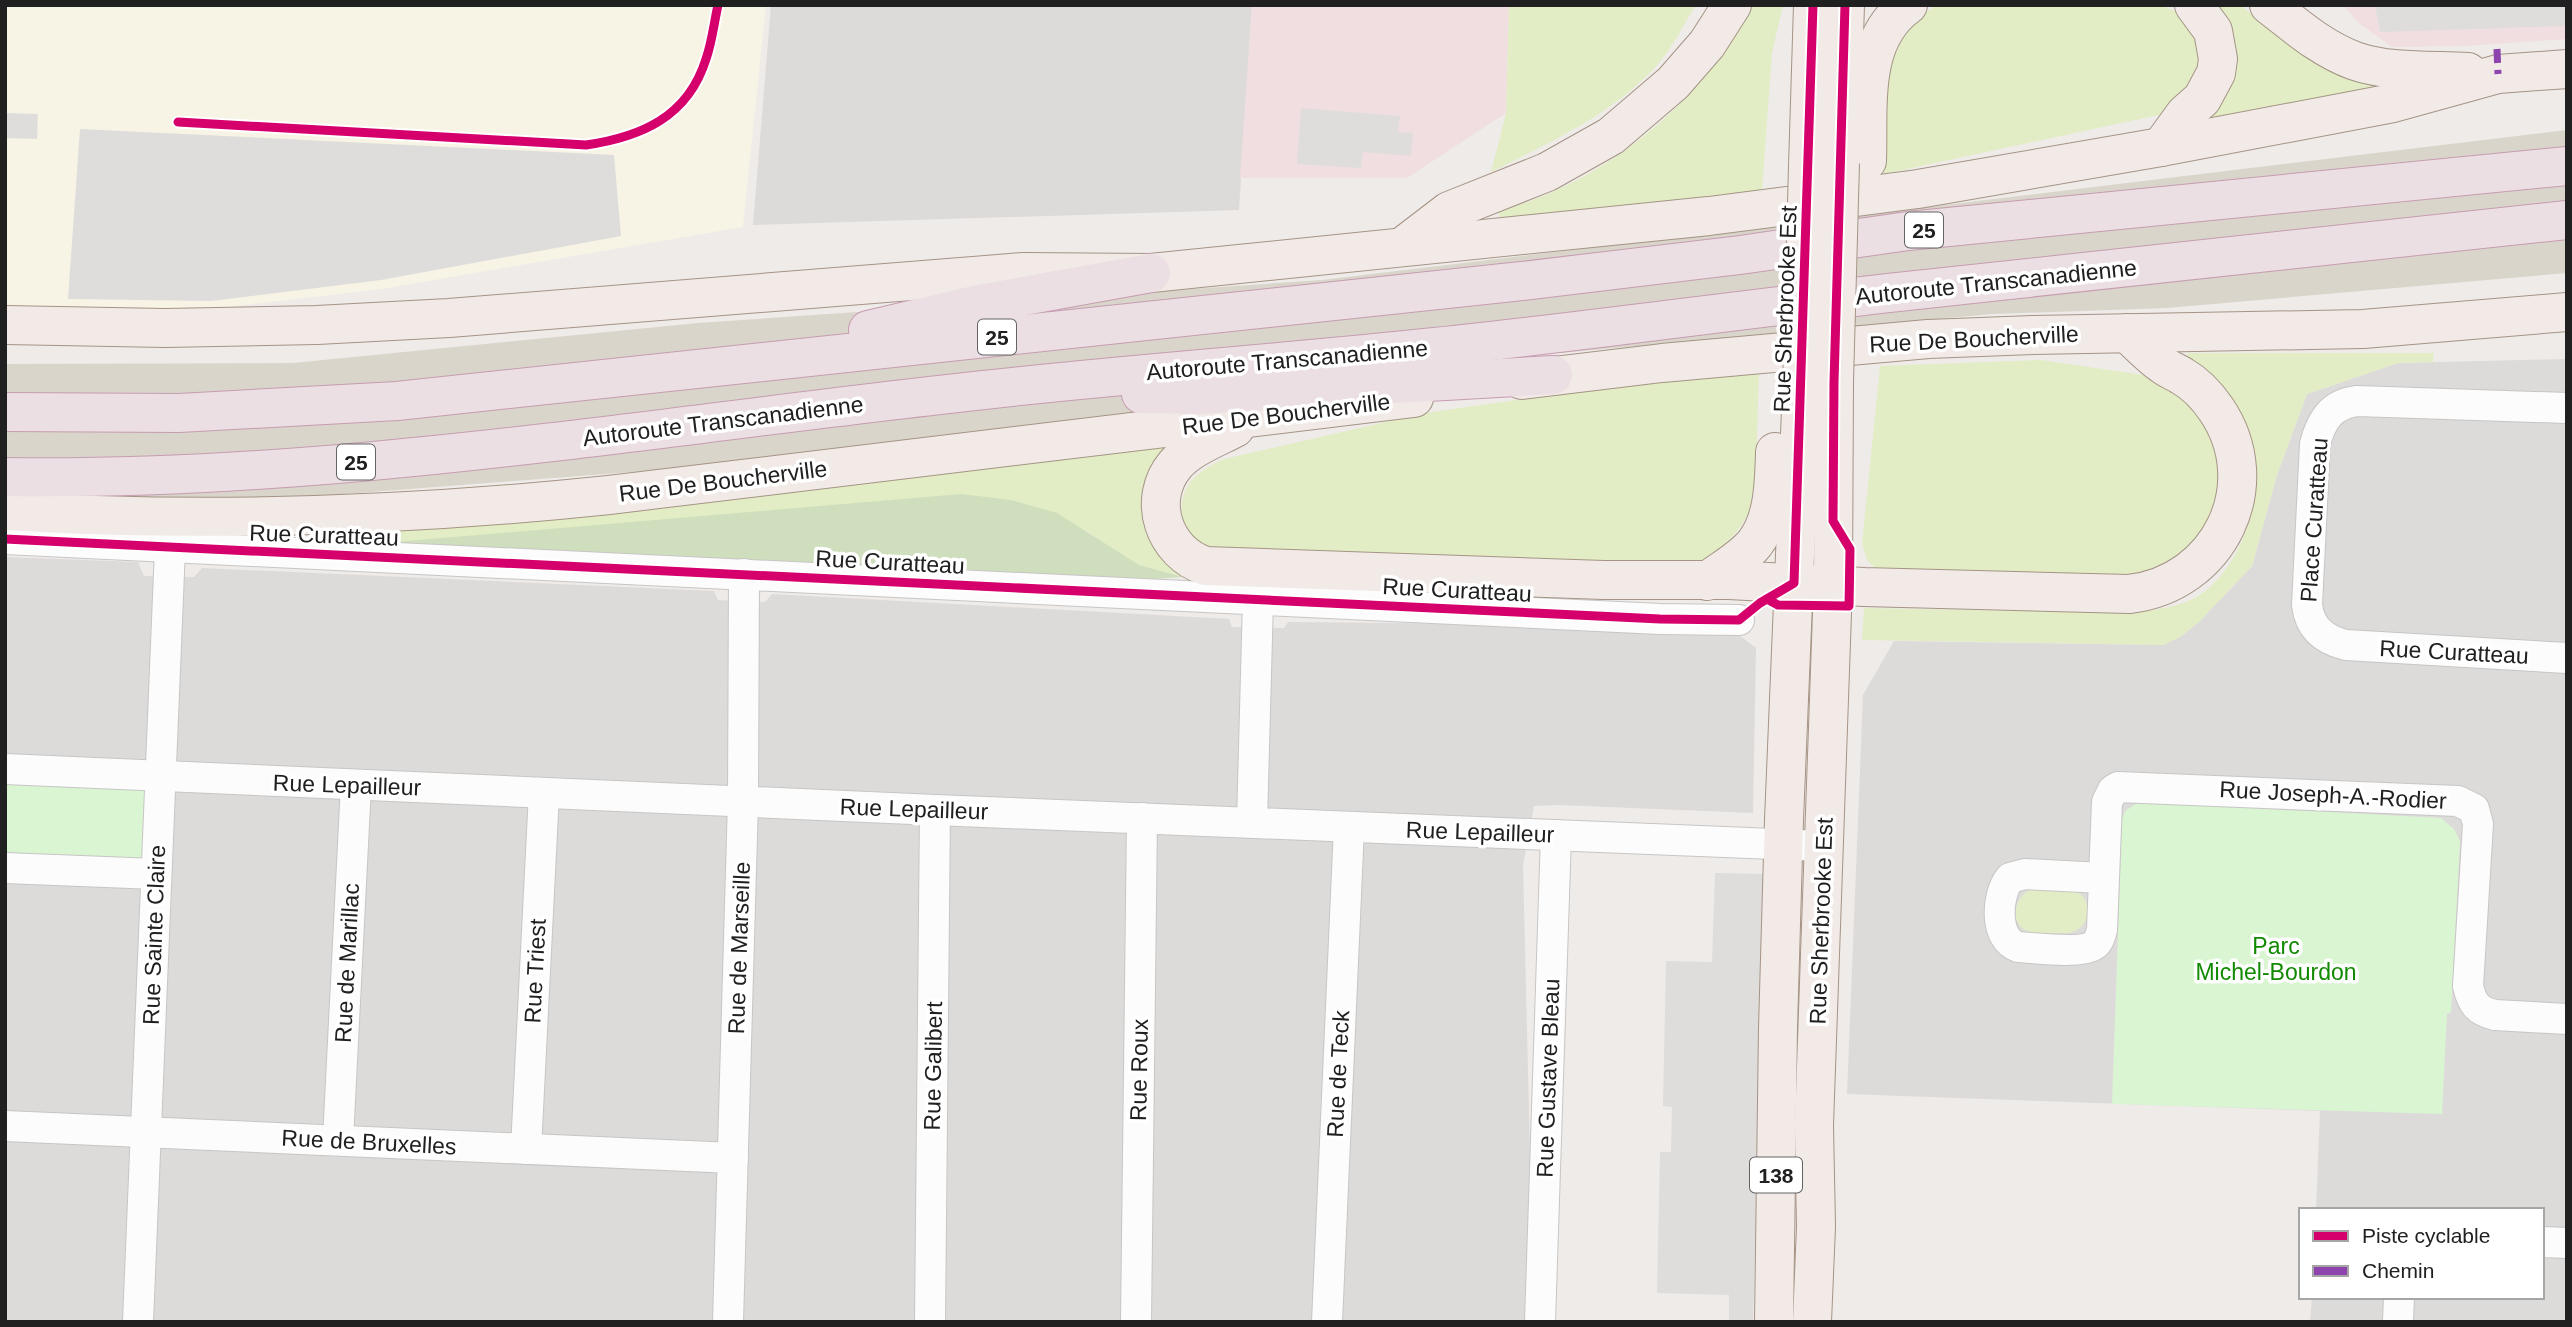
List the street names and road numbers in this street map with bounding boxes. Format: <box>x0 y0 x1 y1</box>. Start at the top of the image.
street label: Rue Sherbrooke Est <box>1768 204 1802 413</box>
road number: 25 <box>1905 212 1943 247</box>
street label: Autoroute Transcanadienne <box>1854 254 2138 310</box>
road number: 25 <box>978 320 1016 354</box>
street label: Rue De Boucherville <box>1869 321 2079 357</box>
street label: Autoroute Transcanadienne <box>1145 335 1429 385</box>
street label: Rue De Boucherville <box>1180 388 1392 440</box>
street label: Autoroute Transcanadienne <box>581 391 865 451</box>
street label: Place Curatteau <box>2295 437 2333 603</box>
road number: 25 <box>337 444 375 480</box>
street label: Rue De Boucherville <box>617 455 829 507</box>
street label: Rue Curatteau <box>249 519 399 551</box>
street label: Rue Curatteau <box>815 545 965 579</box>
street label: Rue Curatteau <box>1382 573 1532 607</box>
street label: Rue Curatteau <box>2379 635 2529 669</box>
street label: Rue Lepailleur <box>272 769 422 801</box>
street label: Rue Joseph-A.-Rodier <box>2219 776 2448 814</box>
street label: Rue Lepailleur <box>839 793 989 825</box>
street label: Rue Lepailleur <box>1405 816 1555 848</box>
street label: Rue Sherbrooke Est <box>1804 816 1838 1025</box>
street label: Rue Sainte Claire <box>138 844 170 1026</box>
street label: Rue de Marseille <box>723 861 755 1035</box>
street label: Rue de Marillac <box>330 883 364 1043</box>
street label: Rue Triest <box>519 917 551 1024</box>
street label: Rue Gustave Bleau <box>1532 978 1564 1178</box>
street label: Rue Galibert <box>919 1001 947 1131</box>
street label: Rue de Teck <box>1322 1009 1354 1138</box>
street label: Rue Roux <box>1125 1018 1153 1121</box>
street label: Rue de Bruxelles <box>281 1124 457 1160</box>
road number: 138 <box>1750 1158 1802 1192</box>

